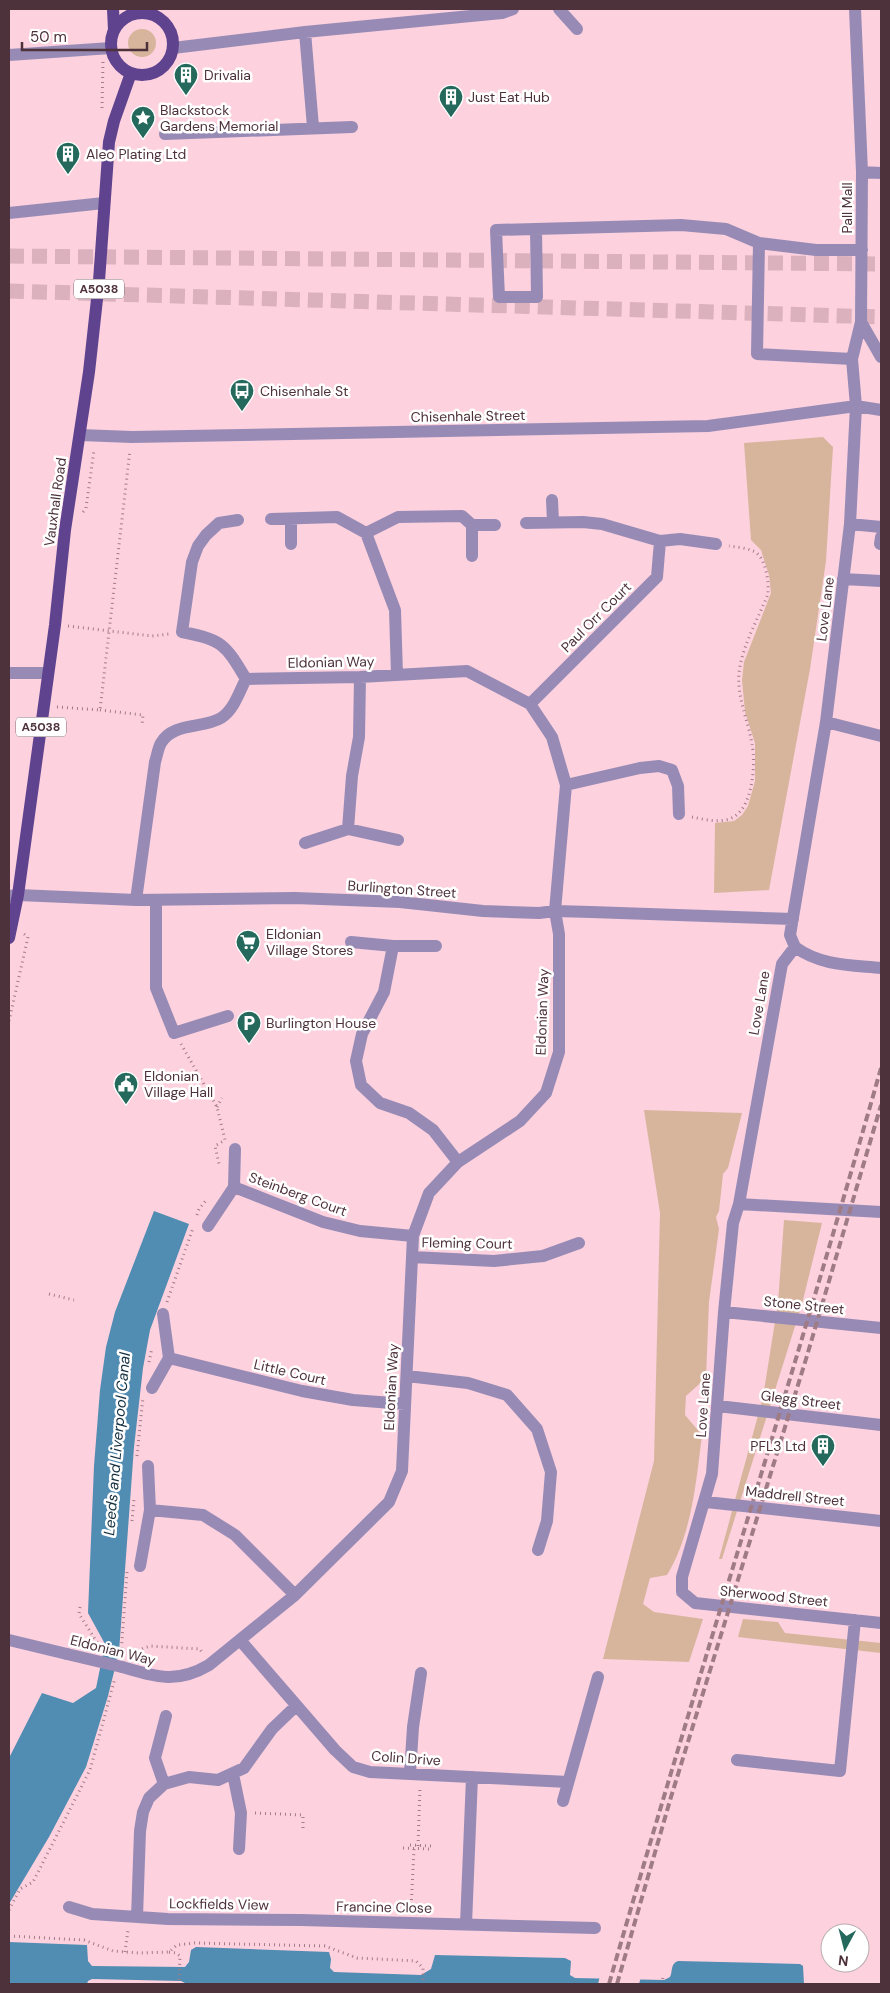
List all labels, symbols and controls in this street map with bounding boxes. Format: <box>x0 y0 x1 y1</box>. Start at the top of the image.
scale bar <box>22 20 148 52</box>
text: 50 m <box>30 27 67 47</box>
building icon: Drivalia <box>173 62 199 96</box>
place label: Drivalia <box>204 66 251 84</box>
building icon: Just Eat Hub <box>438 84 464 118</box>
place label: Just Eat Hub <box>468 88 550 106</box>
place label: Blackstock Gardens Memorial <box>160 101 278 135</box>
place icon: Blackstock Gardens Memorial <box>130 105 156 139</box>
building icon: Aleo Plating Ltd <box>55 141 81 175</box>
place label: Aleo Plating Ltd <box>86 145 186 163</box>
street label: Pall Mall <box>838 182 856 234</box>
road number: A5038 <box>74 280 124 298</box>
bus stop icon: Chisenhale St <box>229 378 255 412</box>
place label: Chisenhale St <box>260 382 349 400</box>
street label: Chisenhale Street <box>411 406 525 426</box>
street label: Vauxhall Road <box>40 456 70 548</box>
street label: Love Lane <box>812 576 838 642</box>
street label: Paul Orr Court <box>557 578 635 656</box>
street label: Eldonian Way <box>287 652 375 672</box>
road number: A5038 <box>16 718 66 736</box>
street label: Burlington Street <box>347 876 457 902</box>
place label: Eldonian Village Stores <box>266 925 353 959</box>
supermarket icon: Eldonian Village Stores <box>235 929 261 963</box>
street label: Eldonian Way <box>531 968 553 1056</box>
street label: Love Lane <box>745 970 773 1036</box>
parking icon: Burlington House <box>236 1010 262 1044</box>
place label: Burlington House <box>266 1014 376 1032</box>
place label: Eldonian Village Hall <box>144 1067 213 1101</box>
public building icon: Eldonian Village Hall <box>113 1071 139 1105</box>
street label: Steinberg Court <box>246 1168 350 1220</box>
street label: Fleming Court <box>421 1233 513 1253</box>
street label: Stone Street <box>763 1292 845 1318</box>
street label: Eldonian Way <box>380 1343 402 1431</box>
water label: Leeds and Liverpool Canal <box>99 1351 135 1536</box>
street label: Little Court <box>252 1355 328 1389</box>
street label: Love Lane <box>692 1372 714 1438</box>
street label: Glegg Street <box>760 1386 842 1414</box>
building icon: PFL3 Ltd <box>810 1433 836 1467</box>
place label: PFL3 Ltd <box>750 1437 806 1455</box>
street label: Maddrell Street <box>745 1482 845 1510</box>
street label: Sherwood Street <box>719 1581 829 1611</box>
street label: Eldonian Way <box>69 1631 158 1669</box>
street label: Colin Drive <box>371 1747 441 1769</box>
street label: Lockfields View <box>169 1894 269 1914</box>
street label: Francine Close <box>336 1897 432 1917</box>
north arrow <box>820 1923 870 1973</box>
text: N <box>837 1951 850 1970</box>

